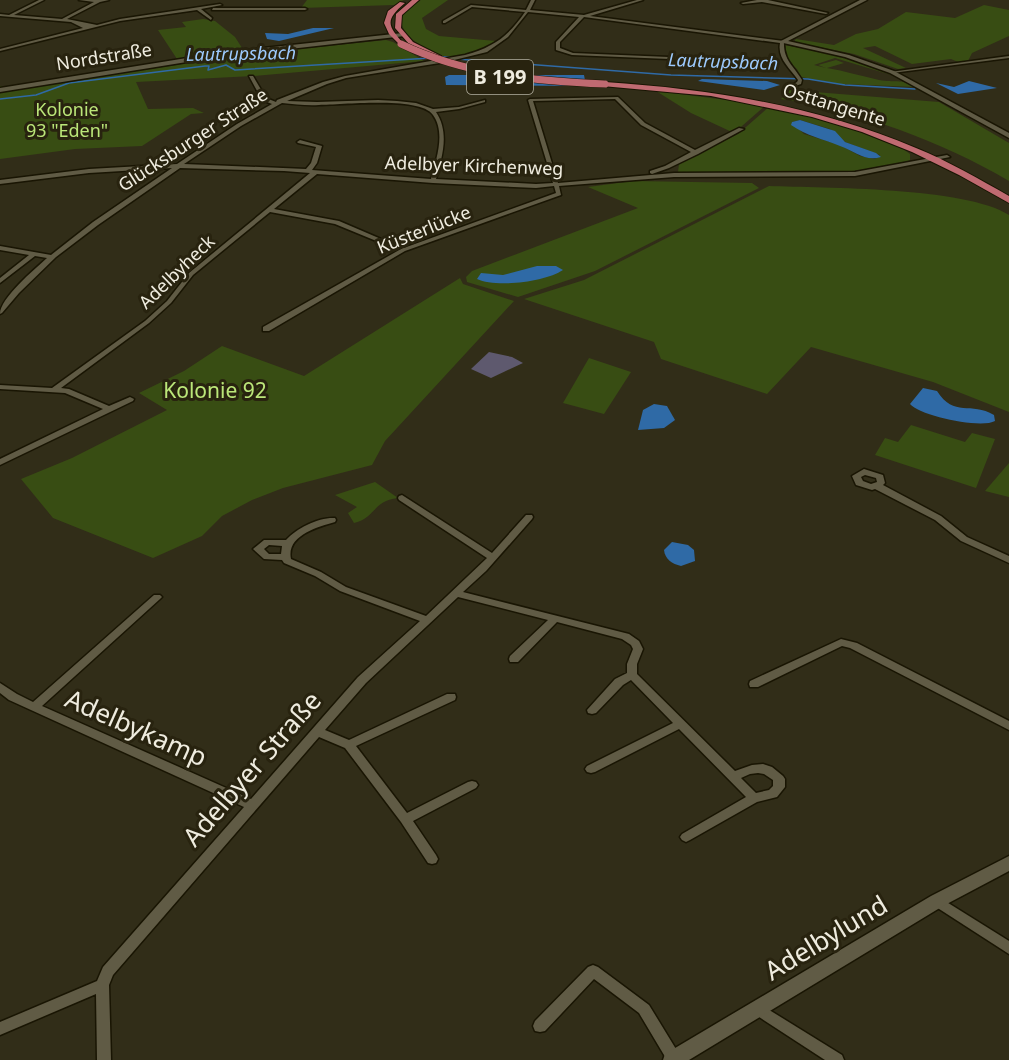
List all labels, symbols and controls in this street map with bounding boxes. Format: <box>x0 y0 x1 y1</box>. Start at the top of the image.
street label: Nordstraße <box>54 37 153 75</box>
water label: Lautrupsbach <box>186 40 296 66</box>
water label: Lautrupsbach <box>668 47 779 75</box>
road number: B 199 <box>467 60 533 94</box>
street label: Osttangente <box>780 77 888 131</box>
street label: Glücksburger Straße <box>113 82 272 196</box>
park label: Kolonie 93 "Eden" <box>26 97 108 142</box>
street label: Adelbyer Kirchenweg <box>384 150 564 180</box>
street label: Küsterlücke <box>373 199 474 259</box>
street label: Adelbyheck <box>133 229 220 314</box>
park label: Kolonie 92 <box>163 376 267 404</box>
street label: Adelbykamp <box>60 680 213 774</box>
street label: Adelbyer Straße <box>174 683 329 854</box>
street label: Adelbylund <box>757 886 894 988</box>

